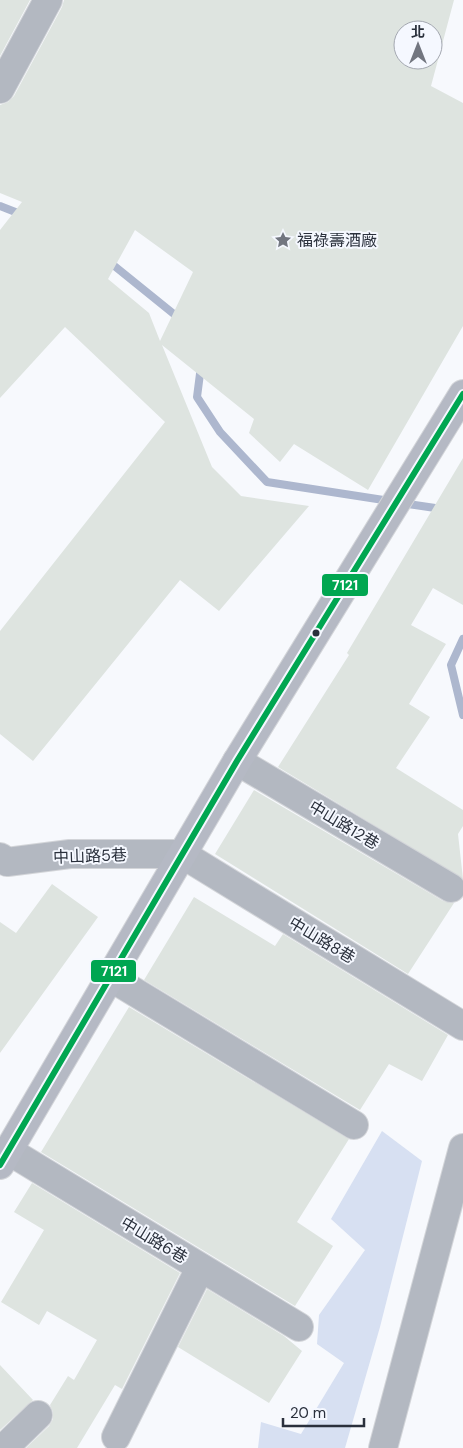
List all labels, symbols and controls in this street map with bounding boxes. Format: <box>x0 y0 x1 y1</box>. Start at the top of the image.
north arrow <box>393 20 443 70</box>
text: 北 <box>411 23 425 41</box>
place icon: 福祿壽酒廠 <box>273 230 293 250</box>
place label: 福祿壽酒廠 <box>297 230 377 251</box>
line badge: 7121 <box>321 573 369 597</box>
text: 7121 <box>332 576 358 594</box>
unlabelled marker <box>311 628 321 638</box>
street label: 中山路12巷 <box>305 796 383 854</box>
street label: 中山路5巷 <box>53 844 127 868</box>
street label: 中山路8巷 <box>285 912 359 968</box>
line badge: 7121 <box>90 959 137 983</box>
text: 7121 <box>101 962 127 980</box>
street label: 中山路6巷 <box>117 1212 191 1268</box>
scale bar <box>283 1396 364 1428</box>
text: 20 m <box>290 1403 326 1423</box>

